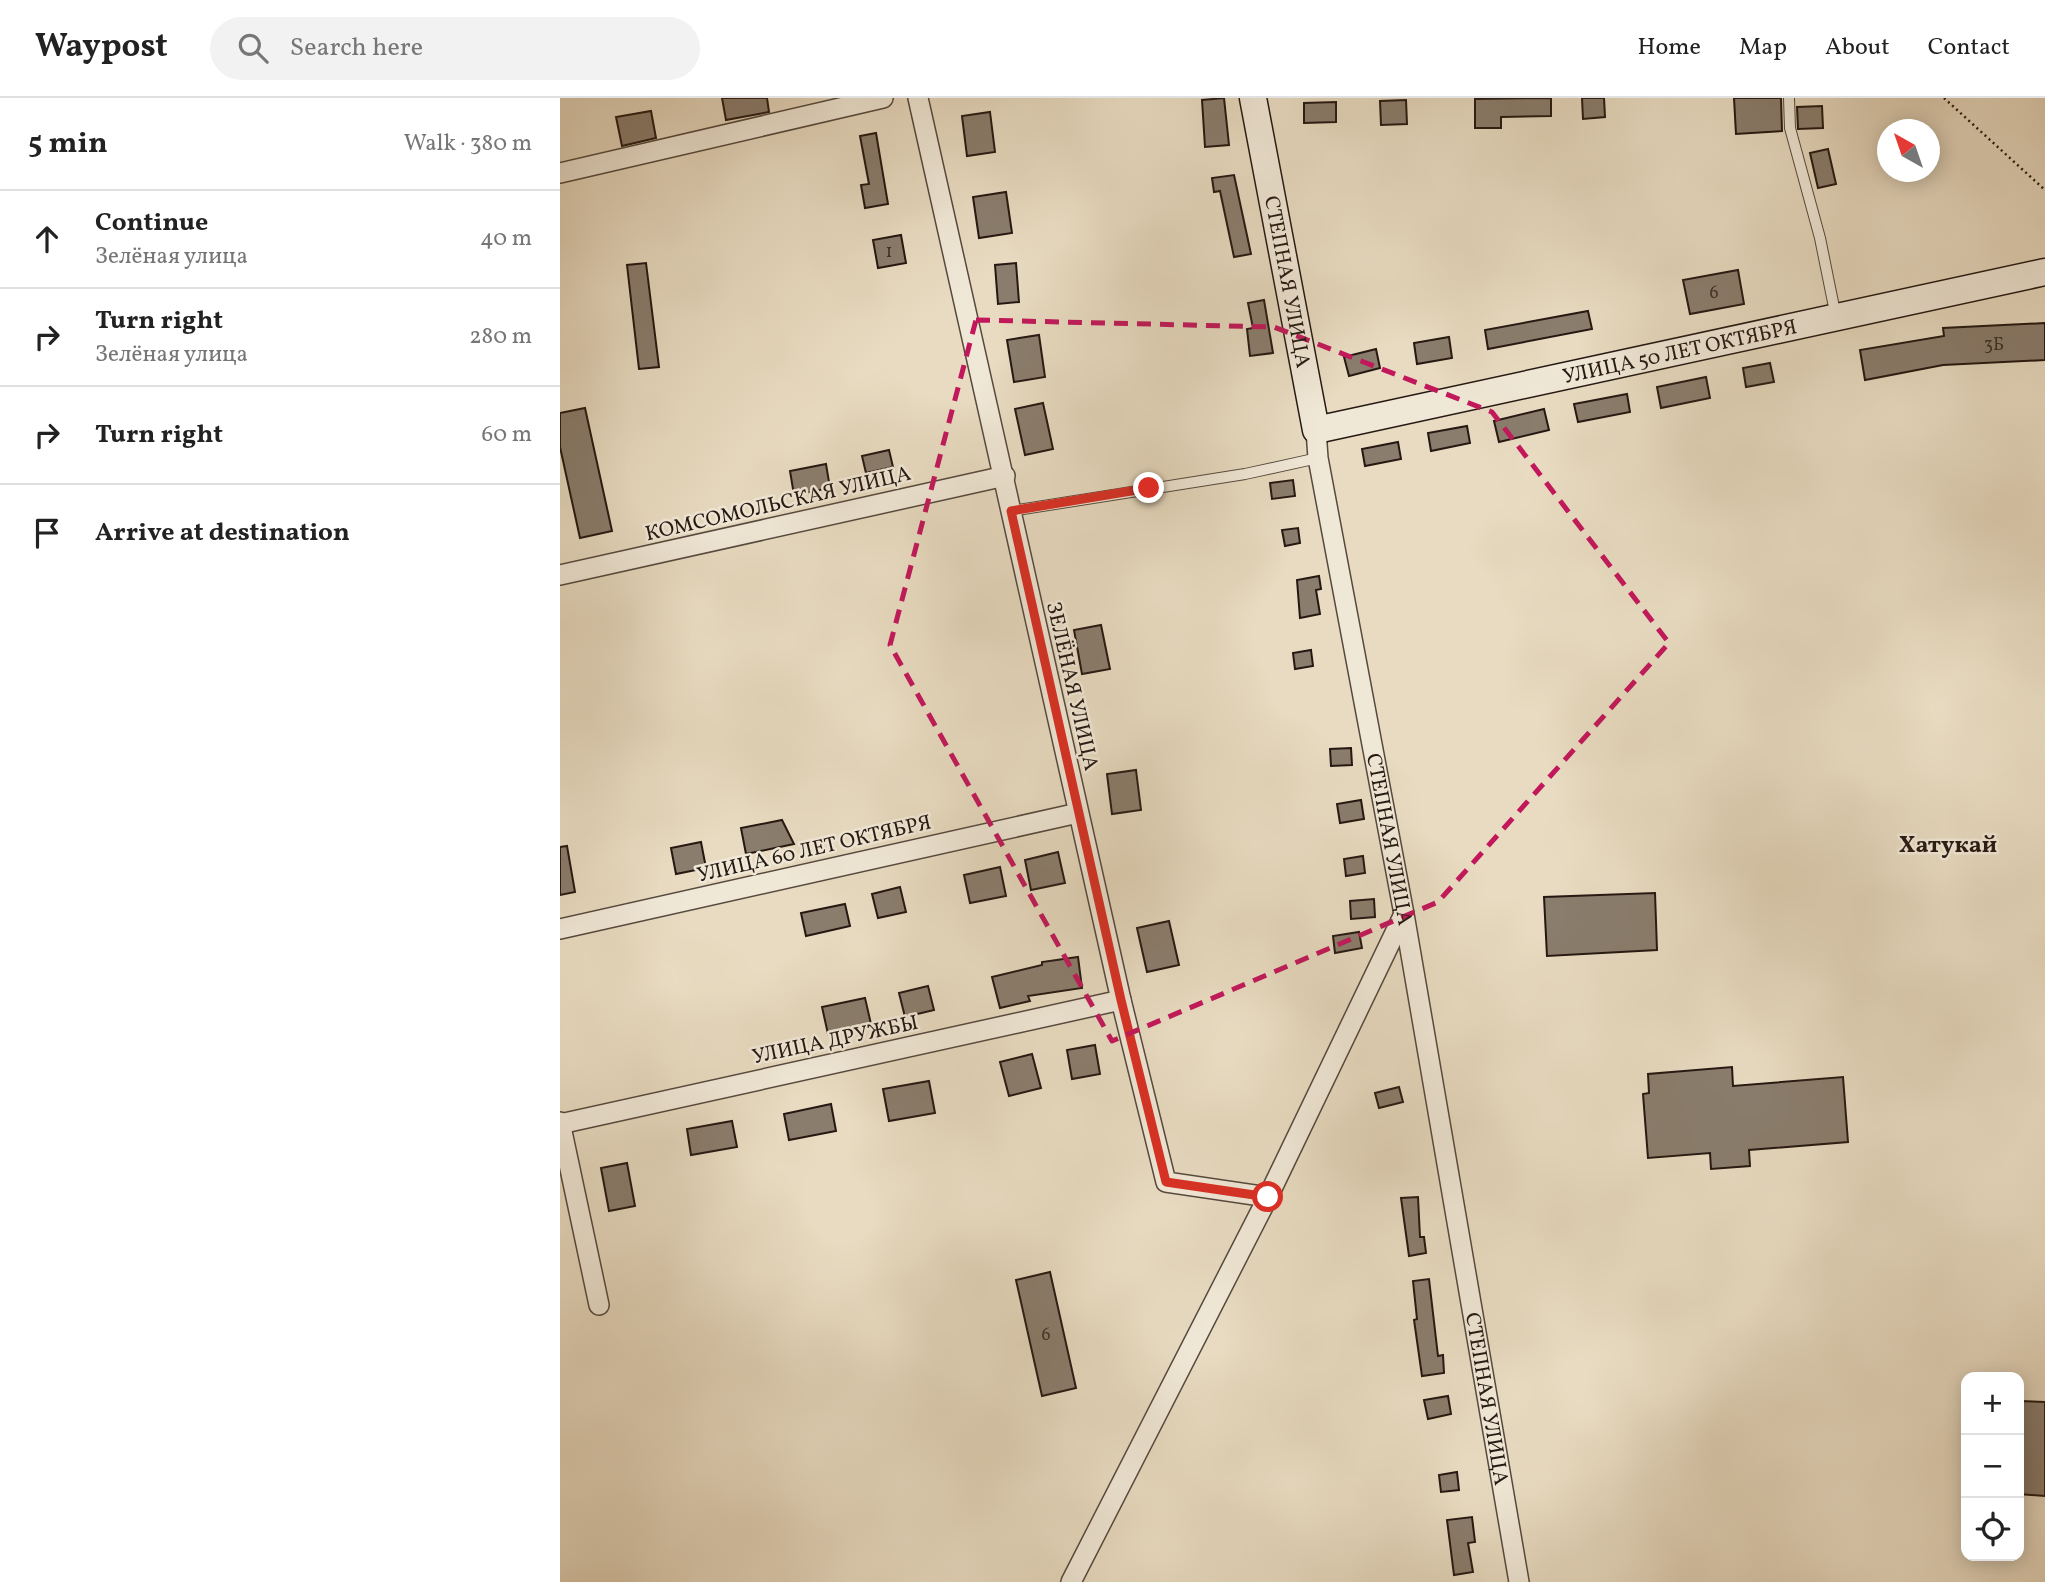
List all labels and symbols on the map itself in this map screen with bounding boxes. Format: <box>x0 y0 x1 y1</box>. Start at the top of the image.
north arrow <box>1877 119 1940 182</box>
street label: СТЕПНАЯ УЛИЦА <box>1256 193 1317 371</box>
house number: 1 <box>886 240 892 265</box>
house number: 6 <box>1709 281 1719 306</box>
street label: УЛИЦА 50 ЛЕТ ОКТЯБРЯ <box>1560 313 1800 392</box>
house number: 3Б <box>1984 333 2004 358</box>
street label: КОМСОМОЛЬСКАЯ УЛИЦА <box>643 460 914 549</box>
route end <box>1133 472 1164 503</box>
street label: ЗЕЛЁНАЯ УЛИЦА <box>1038 599 1105 774</box>
street label: СТЕПНАЯ УЛИЦА <box>1358 751 1419 928</box>
street label: УЛИЦА 60 ЛЕТ ОКТЯБРЯ <box>694 808 934 891</box>
district label: Хатукай <box>1899 829 1997 863</box>
street label: УЛИЦА ДРУЖБЫ <box>750 1009 921 1072</box>
route start <box>1252 1181 1283 1212</box>
street label: СТЕПНАЯ УЛИЦА <box>1457 1310 1515 1488</box>
house number: 6 <box>1041 1323 1051 1348</box>

